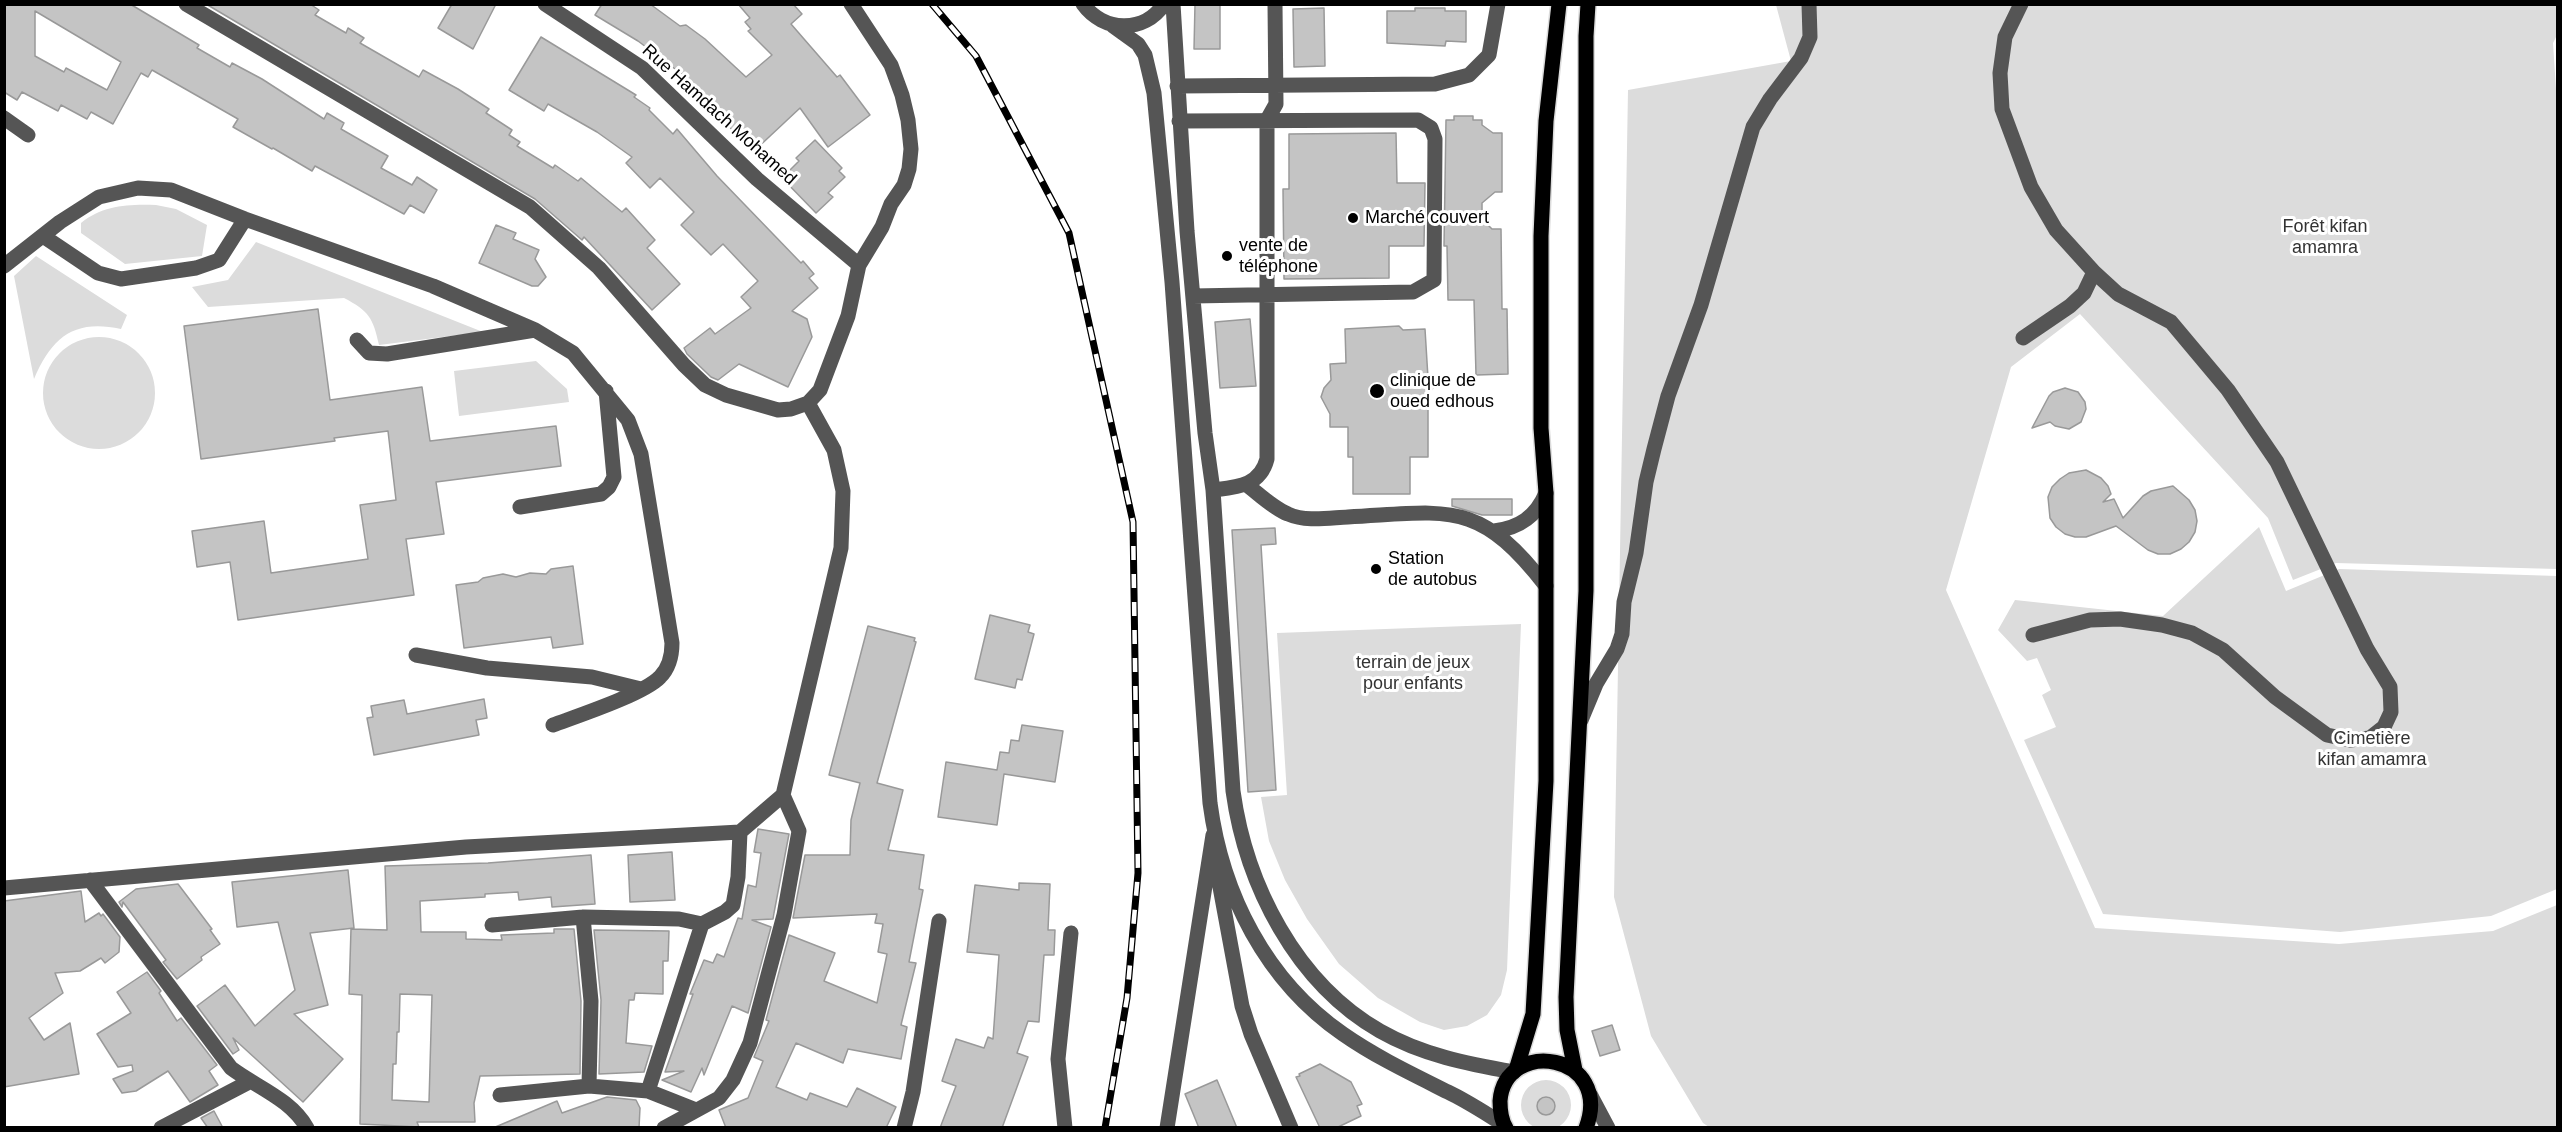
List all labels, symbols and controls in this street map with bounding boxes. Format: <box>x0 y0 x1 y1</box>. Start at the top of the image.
street label: Rue Hamdach Mohamed <box>637 40 801 190</box>
place label: Marché couvert <box>1365 207 1489 229</box>
marker: Marché couvert <box>1346 211 1360 225</box>
park label: Forêt kifan amamra <box>2282 216 2368 258</box>
place label: vente de téléphone <box>1239 235 1318 278</box>
marker: vente de téléphone <box>1220 249 1234 263</box>
place label: clinique de oued edhous <box>1390 370 1494 412</box>
marker: clinique de oued edhous <box>1368 382 1386 400</box>
place label: Station de autobus <box>1388 548 1477 590</box>
marker: Station de autobus <box>1369 562 1383 576</box>
park label: terrain de jeux pour enfants <box>1356 652 1470 694</box>
park label: Cimetière kifan amamra <box>2317 728 2427 771</box>

